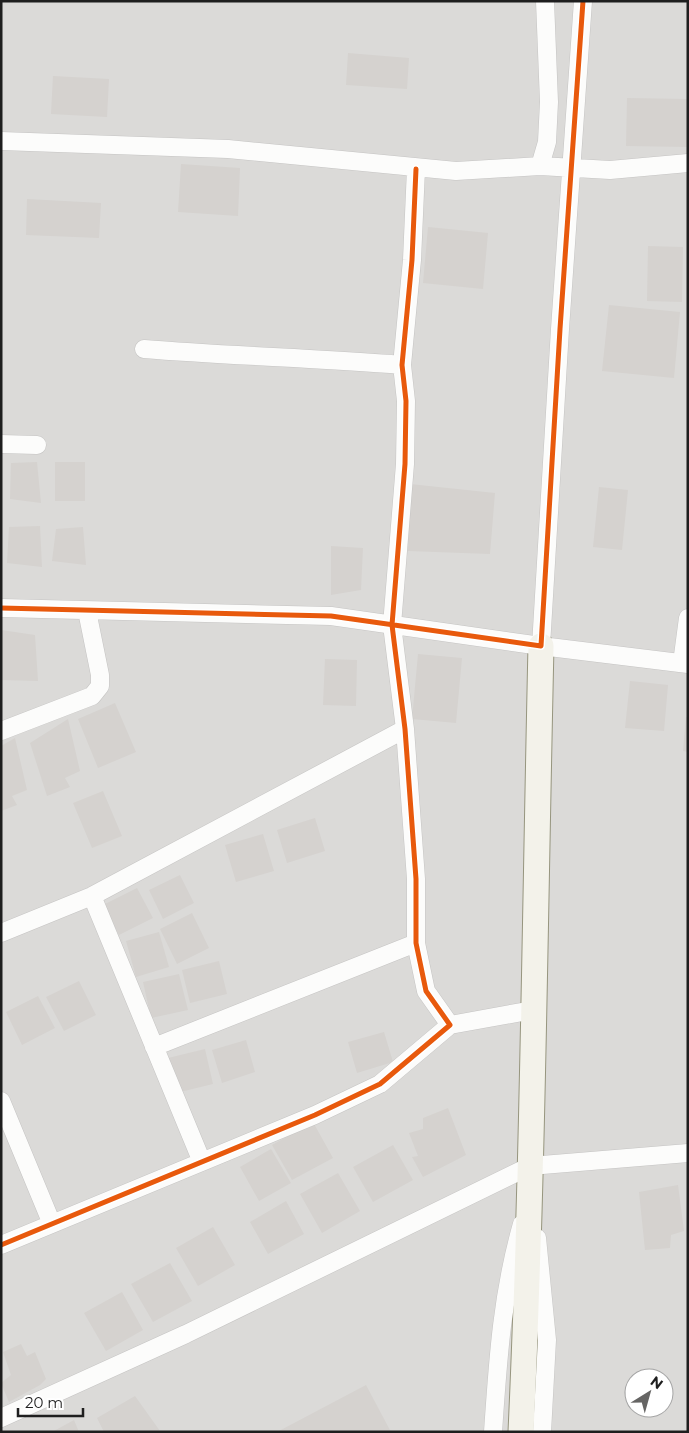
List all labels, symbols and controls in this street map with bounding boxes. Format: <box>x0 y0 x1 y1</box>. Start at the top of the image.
north arrow <box>624 1368 674 1418</box>
text: N <box>647 1372 667 1393</box>
scale bar <box>18 1386 82 1418</box>
text: 20 m <box>25 1393 63 1412</box>

